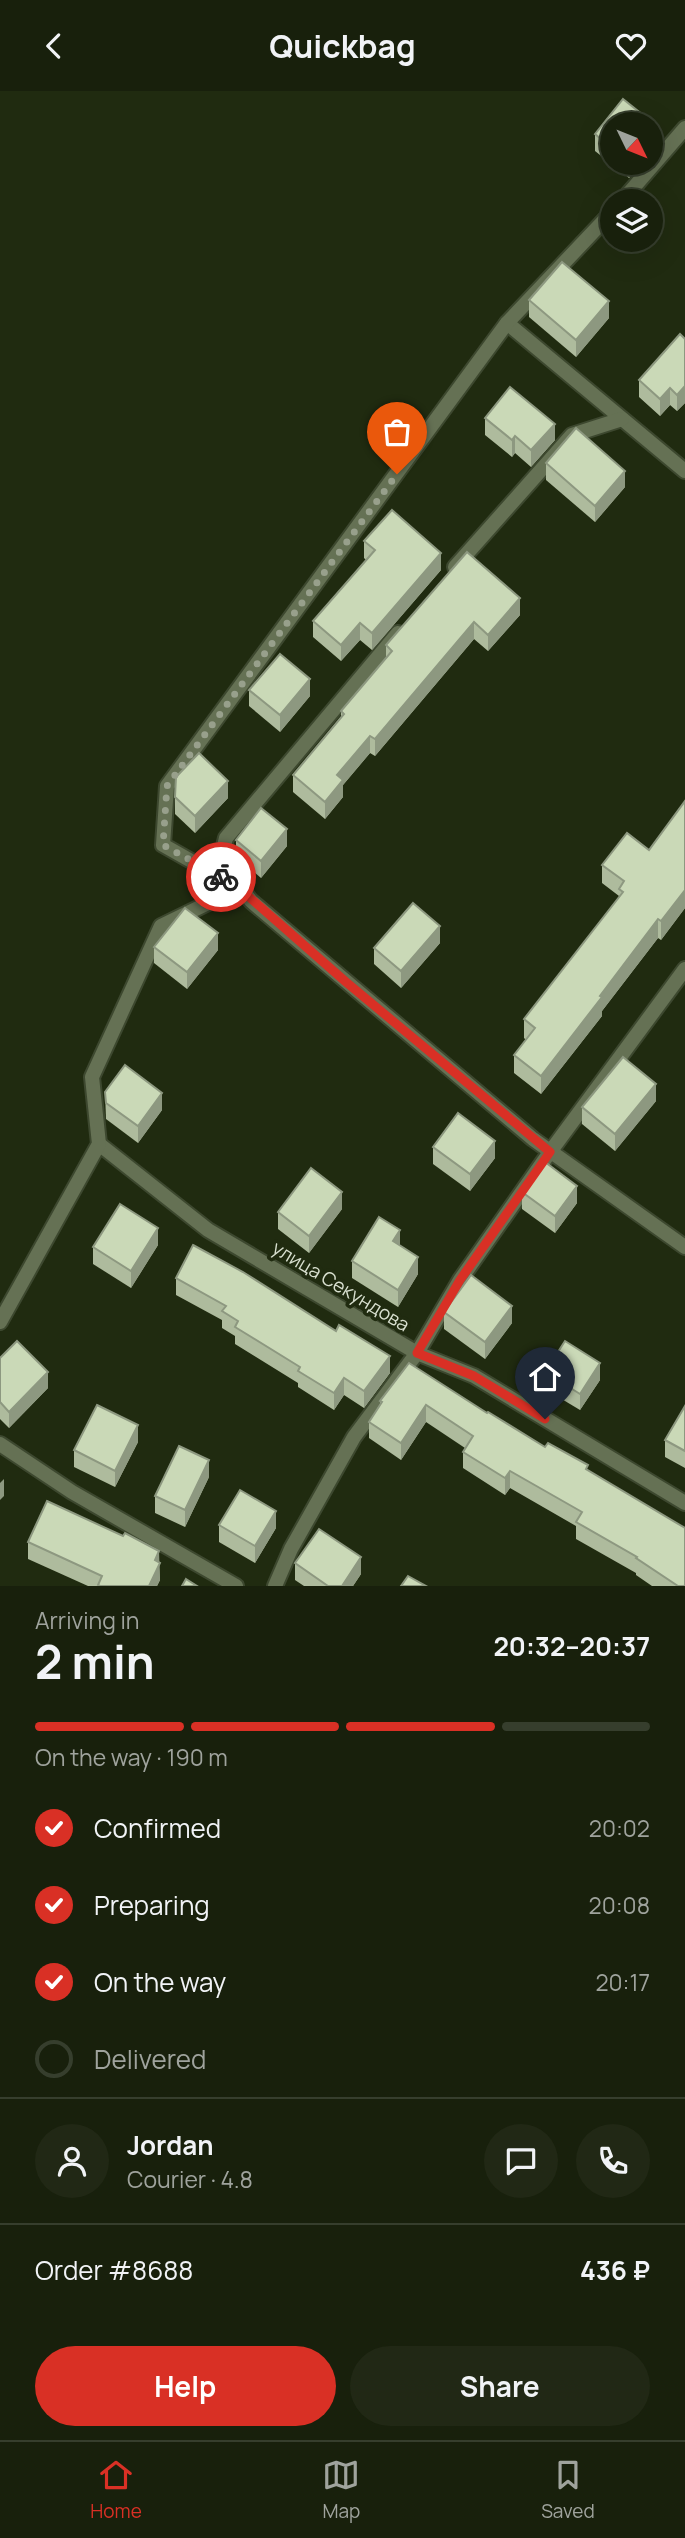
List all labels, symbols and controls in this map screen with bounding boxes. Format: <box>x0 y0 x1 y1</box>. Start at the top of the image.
text: Quickbag <box>269 24 416 68</box>
icon: back <box>35 27 73 65</box>
icon: heart <box>612 27 650 65</box>
north arrow <box>600 112 663 175</box>
map controls <box>600 112 663 252</box>
button: layers <box>600 189 663 252</box>
pin <box>367 402 427 474</box>
icon: bag <box>378 413 416 451</box>
courier <box>186 842 256 912</box>
icon: bike <box>202 858 240 896</box>
street label: улица Секундова <box>267 1235 415 1337</box>
pin <box>515 1347 575 1419</box>
icon: home <box>526 1358 564 1396</box>
text: Arriving in <box>35 1604 140 1636</box>
text: 20:32–20:37 <box>493 1628 650 1664</box>
text: 2 min <box>35 1630 155 1693</box>
text: On the way · 190 m <box>35 1741 228 1773</box>
icon: check <box>35 1809 73 1847</box>
text: Confirmed <box>94 1810 221 1846</box>
text: 20:02 <box>589 1812 650 1844</box>
icon: check <box>35 1886 73 1924</box>
text: Preparing <box>94 1887 210 1923</box>
text: 20:08 <box>589 1889 650 1921</box>
icon: check <box>35 1963 73 2001</box>
text: On the way <box>94 1964 226 2000</box>
text: 20:17 <box>595 1966 650 1998</box>
text: Delivered <box>94 2041 206 2077</box>
button: person <box>35 2124 109 2198</box>
button: chat <box>484 2124 558 2198</box>
button: phone <box>576 2124 650 2198</box>
text: Jordan <box>127 2127 213 2163</box>
text: Courier · 4.8 <box>127 2163 253 2195</box>
text: Order #8688 <box>35 2252 193 2288</box>
text: 436 ₽ <box>580 2252 650 2288</box>
button: Help <box>35 2346 336 2426</box>
button: Share <box>350 2346 650 2426</box>
tab: Home <box>90 2456 142 2524</box>
tab: Map <box>322 2456 360 2524</box>
tab: Saved <box>541 2456 595 2524</box>

